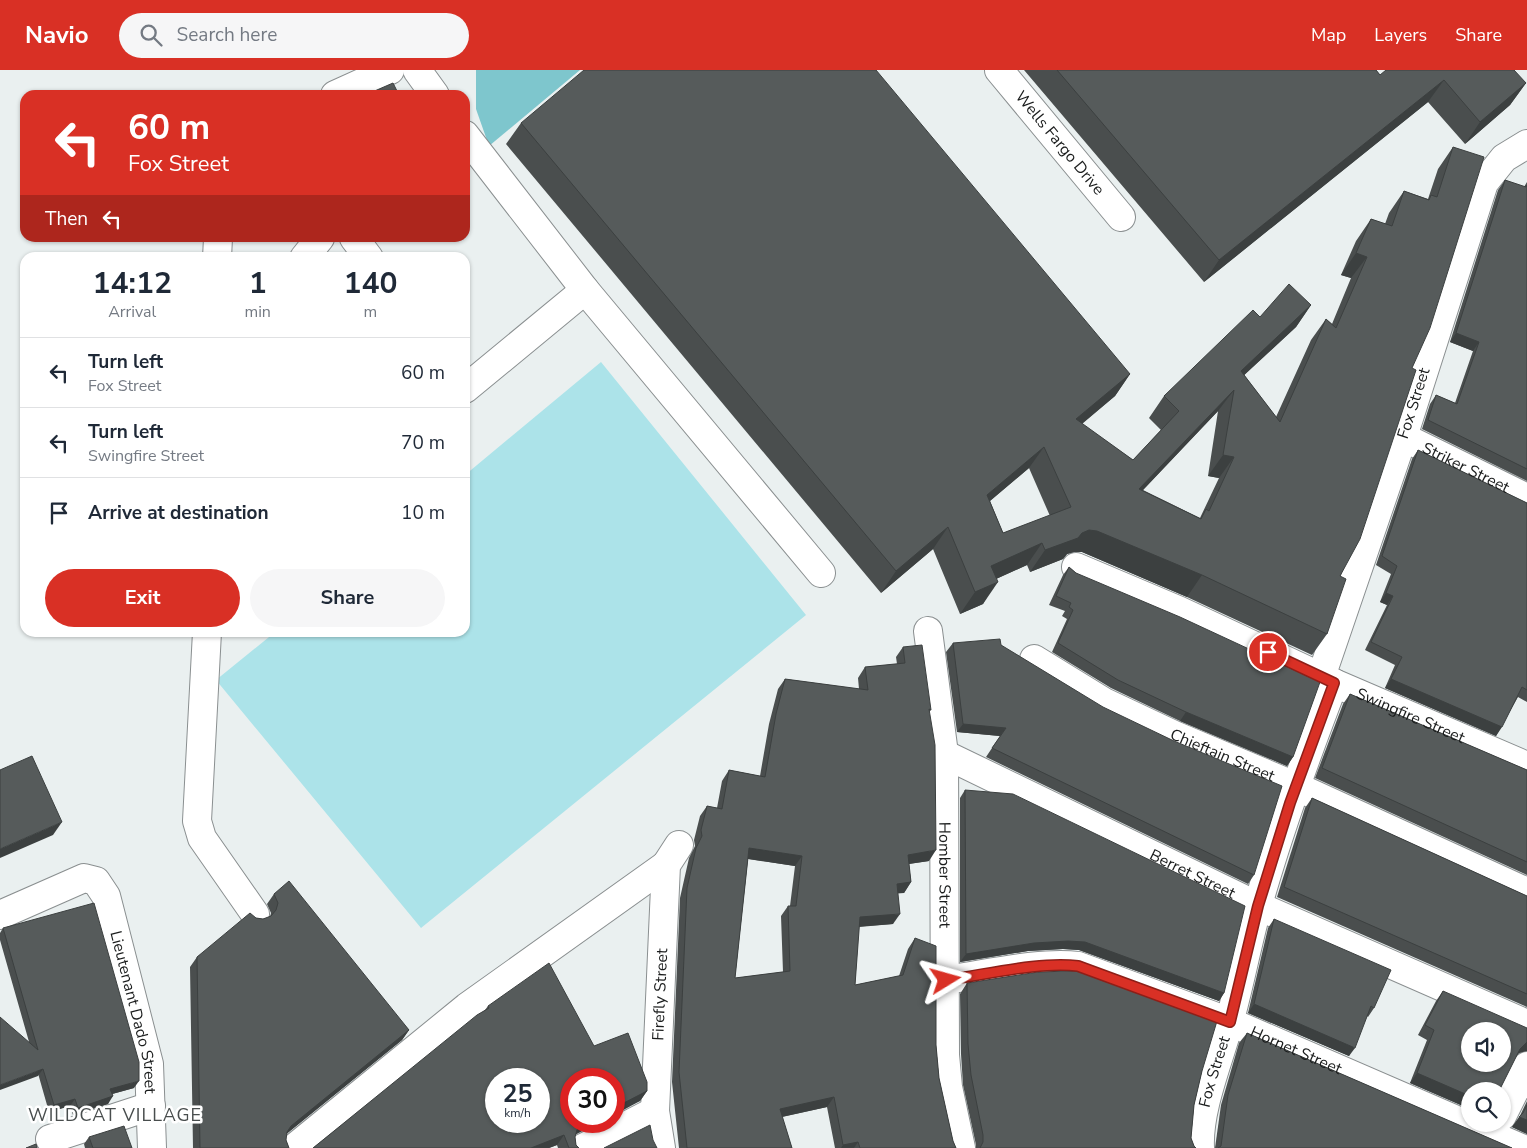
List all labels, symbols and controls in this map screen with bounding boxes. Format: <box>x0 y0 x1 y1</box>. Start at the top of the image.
search box <box>119 13 469 58</box>
text: Navio <box>25 19 89 51</box>
icon: search <box>137 21 165 49</box>
text: Search here <box>177 22 277 48</box>
text: Map <box>1311 23 1346 47</box>
text: Layers <box>1374 23 1427 47</box>
text: Share <box>1455 23 1502 47</box>
street label: Wells Fargo Drive <box>1010 86 1109 200</box>
text: 60 m <box>128 104 210 151</box>
icon: left <box>45 110 110 175</box>
text: Fox Street <box>128 149 229 179</box>
icon: left <box>98 205 126 233</box>
text: Then <box>45 206 88 232</box>
text: 14:12 <box>93 263 172 304</box>
text: 1 <box>249 263 267 304</box>
text: 140 <box>343 263 397 304</box>
text: Arrival <box>108 301 156 323</box>
text: min <box>244 301 271 323</box>
text: m <box>364 301 377 323</box>
text: Turn left <box>88 349 163 375</box>
icon: left <box>45 359 73 387</box>
text: 60 m <box>401 360 445 386</box>
street label: Fox Street <box>1392 365 1436 442</box>
text: Fox Street <box>88 375 161 397</box>
text: Turn left <box>88 419 163 445</box>
icon: left <box>45 429 73 457</box>
text: 70 m <box>401 430 445 456</box>
street label: Striker Street <box>1418 437 1514 499</box>
text: Swingfire Street <box>88 445 204 467</box>
icon: arrive <box>45 499 73 527</box>
text: Arrive at destination <box>88 500 269 526</box>
text: 10 m <box>401 500 445 526</box>
button: Exit <box>45 569 240 627</box>
button: Share <box>250 569 445 627</box>
pin <box>1247 631 1289 673</box>
icon: arrive <box>1254 638 1282 666</box>
street label: Swingfire Street <box>1353 683 1468 749</box>
street label: Chieftain Street <box>1167 724 1278 787</box>
street label: Homber Street <box>933 822 956 928</box>
street label: Berret Street <box>1146 844 1239 905</box>
street label: Lieutenant Dado Street <box>104 929 161 1095</box>
street label: Firefly Street <box>647 947 673 1041</box>
position arrow <box>919 953 971 1005</box>
street label: Hornet Street <box>1247 1021 1346 1080</box>
map controls <box>1461 1022 1511 1132</box>
button: sound <box>1461 1022 1511 1072</box>
street label: Fox Street <box>1194 1033 1236 1110</box>
speed limit sign: 30 <box>560 1068 625 1133</box>
text: 25 <box>502 1077 533 1111</box>
button: search <box>1461 1082 1511 1132</box>
district label: WILDCAT VILLAGE <box>28 1103 202 1127</box>
text: km/h <box>504 1105 531 1121</box>

